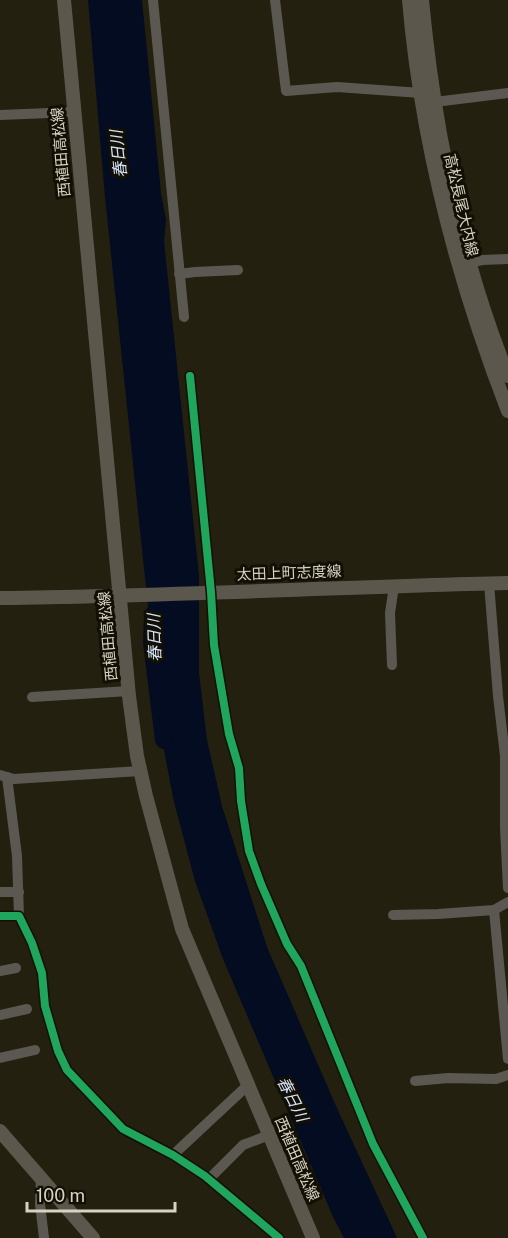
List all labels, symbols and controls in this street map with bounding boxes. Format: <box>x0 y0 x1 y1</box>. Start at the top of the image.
street label: 西植田高松線 <box>48 106 73 198</box>
water label: 春日川 <box>106 127 130 179</box>
street label: 高松長尾大内線 <box>441 152 482 258</box>
street label: 太田上町志度線 <box>236 562 342 583</box>
street label: 西植田高松線 <box>95 590 120 682</box>
water label: 春日川 <box>144 612 165 662</box>
water label: 春日川 <box>273 1074 313 1127</box>
street label: 西植田高松線 <box>272 1114 323 1204</box>
scale bar <box>27 1175 176 1213</box>
text: 100 m <box>36 1185 85 1206</box>

